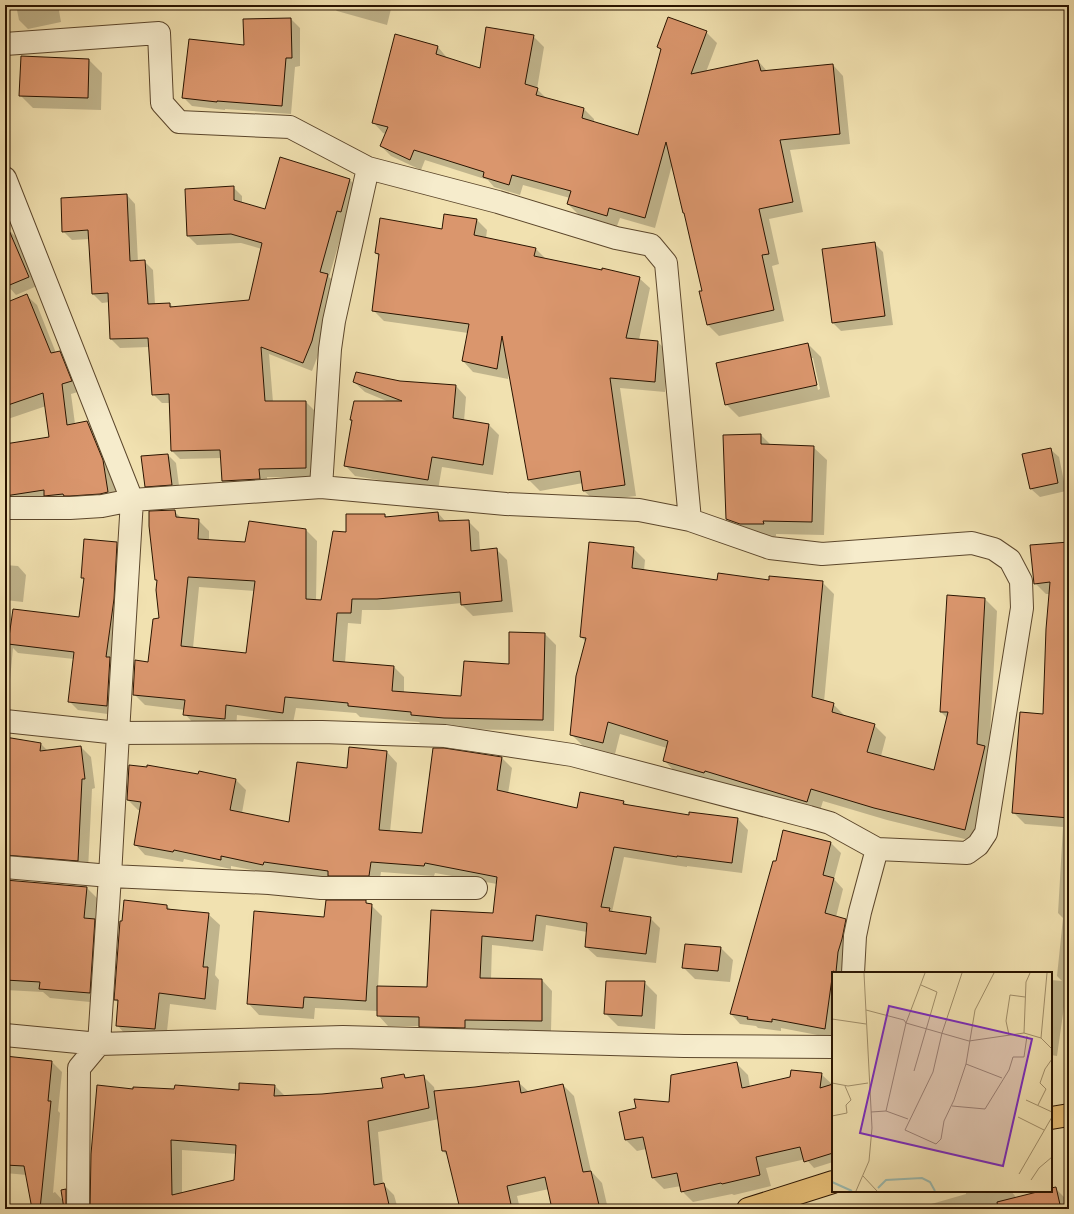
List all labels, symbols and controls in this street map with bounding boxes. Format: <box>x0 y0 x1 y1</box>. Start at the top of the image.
inset map <box>832 972 1052 1192</box>

